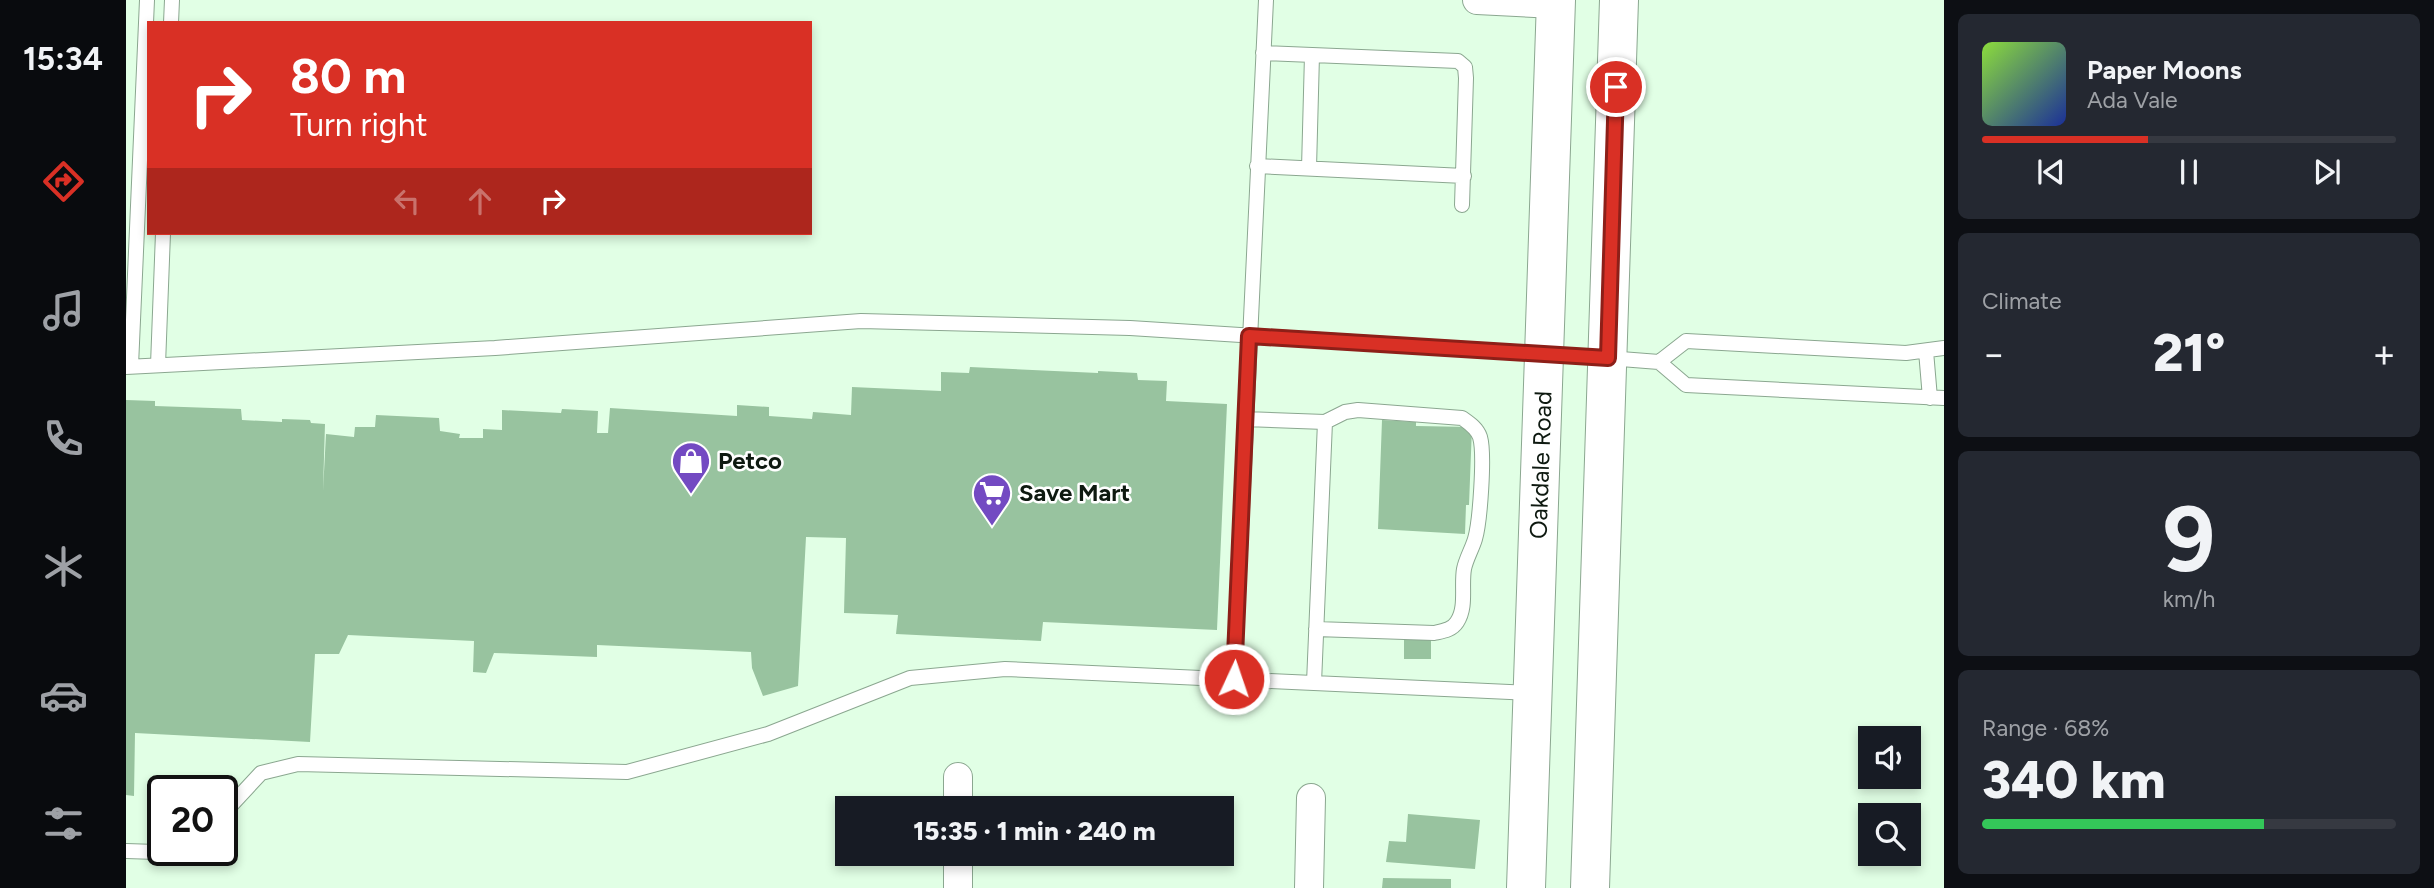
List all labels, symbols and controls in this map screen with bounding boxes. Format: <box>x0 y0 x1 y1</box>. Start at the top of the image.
text: 15:34 <box>23 40 103 78</box>
text: 80 m <box>290 46 406 105</box>
icon: right <box>175 49 266 140</box>
text: Paper Moons <box>2087 54 2242 86</box>
pin <box>1586 57 1646 117</box>
icon: arrive <box>1597 68 1635 106</box>
text: Ada Vale <box>2087 86 2178 114</box>
text: Turn right <box>290 106 428 144</box>
icon: previous <box>2032 153 2070 191</box>
icon: pause <box>2170 153 2208 191</box>
icon: next <box>2308 153 2346 191</box>
icon: directions <box>39 157 88 206</box>
icon: left <box>388 182 426 220</box>
icon: ahead <box>461 182 499 220</box>
icon: right <box>534 182 572 220</box>
icon: music <box>39 286 88 335</box>
text: Climate <box>1982 287 2061 315</box>
text: 21° <box>2153 322 2225 384</box>
text: − <box>1982 331 2006 377</box>
text: + <box>2372 331 2396 377</box>
street label: Oakdale Road <box>1523 390 1558 539</box>
icon: phone <box>39 414 88 463</box>
shop icon: Petco <box>670 440 712 495</box>
place label: Petco <box>718 446 782 475</box>
supermarket icon: Save Mart <box>971 472 1013 527</box>
place label: Save Mart <box>1019 478 1130 507</box>
text: 9 <box>2163 485 2215 594</box>
icon: climate <box>39 542 88 591</box>
text: km/h <box>2163 585 2215 613</box>
position arrow <box>1197 642 1271 716</box>
icon: car <box>39 671 88 720</box>
text: Range · 68% <box>1982 714 2109 742</box>
map controls <box>1858 726 1921 866</box>
button: sound <box>1858 726 1921 789</box>
text: 340 km <box>1982 749 2166 811</box>
speed limit sign: 20 <box>147 775 238 866</box>
icon: filters <box>39 799 88 848</box>
button: search <box>1858 803 1921 866</box>
text: 15:35 · 1 min · 240 m <box>913 815 1156 847</box>

